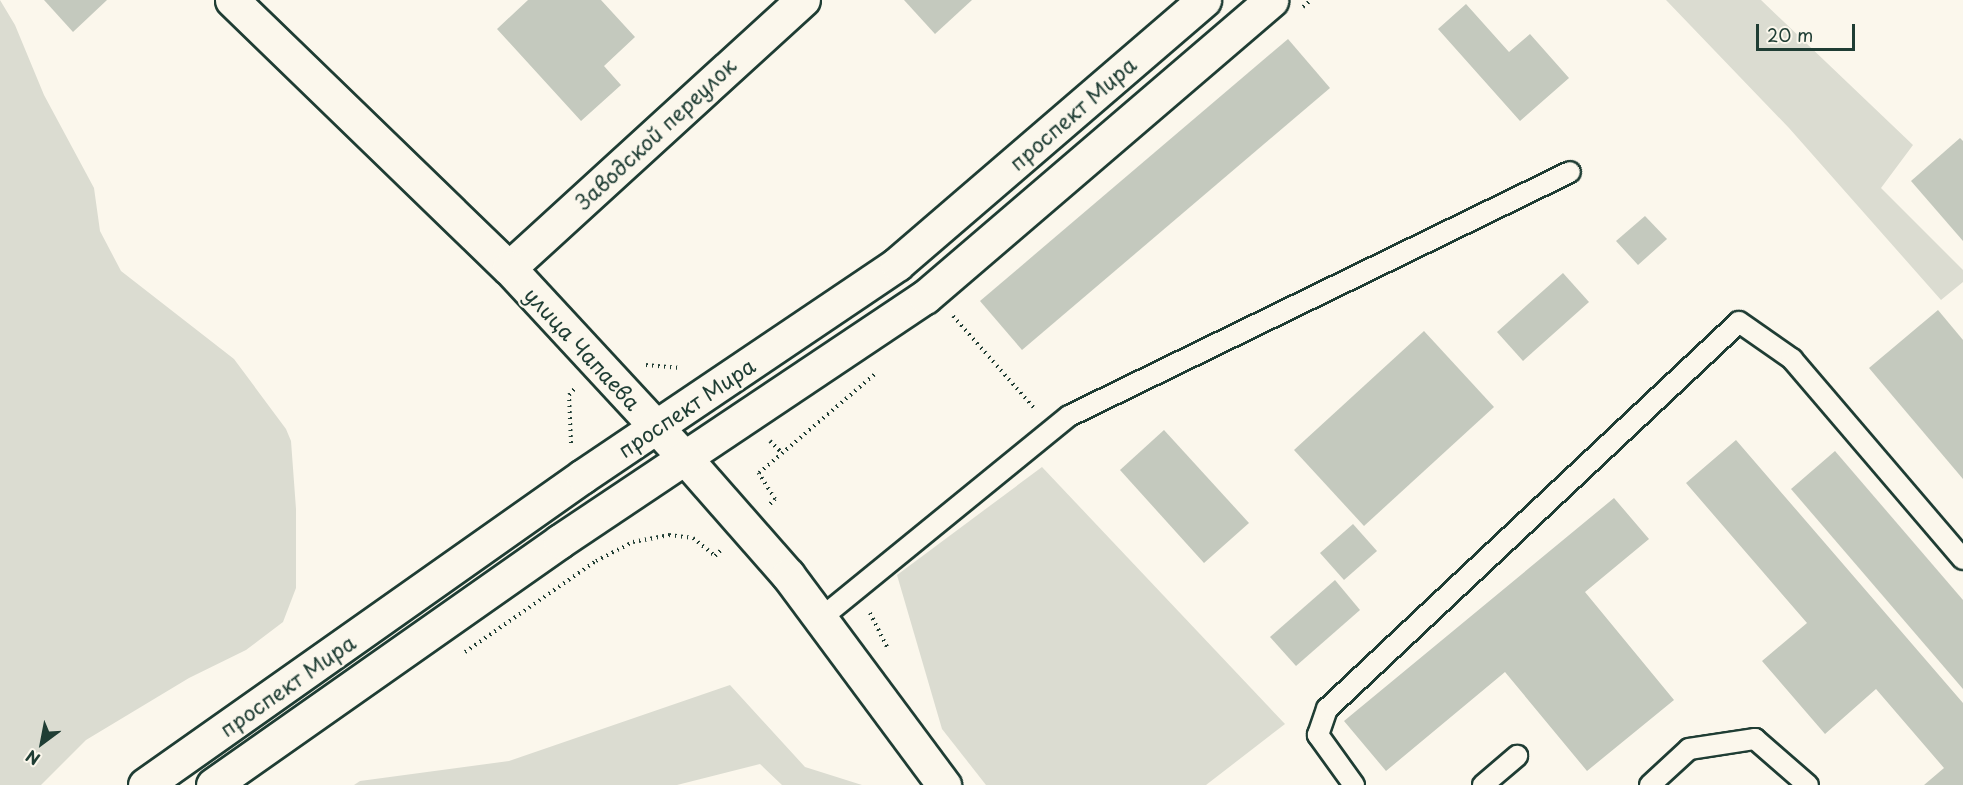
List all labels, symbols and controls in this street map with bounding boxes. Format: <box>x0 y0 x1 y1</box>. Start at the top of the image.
scale bar <box>1759 12 1858 50</box>
text: 20 m <box>1767 21 1813 48</box>
street label: проспект Мира <box>1003 51 1141 175</box>
street label: Заводской переулок <box>570 52 740 214</box>
street label: улица Чапаева <box>520 281 646 415</box>
street label: проспект Мира <box>612 352 760 462</box>
street label: проспект Мира <box>214 629 360 741</box>
north arrow <box>12 713 72 773</box>
text: N <box>21 745 44 772</box>

